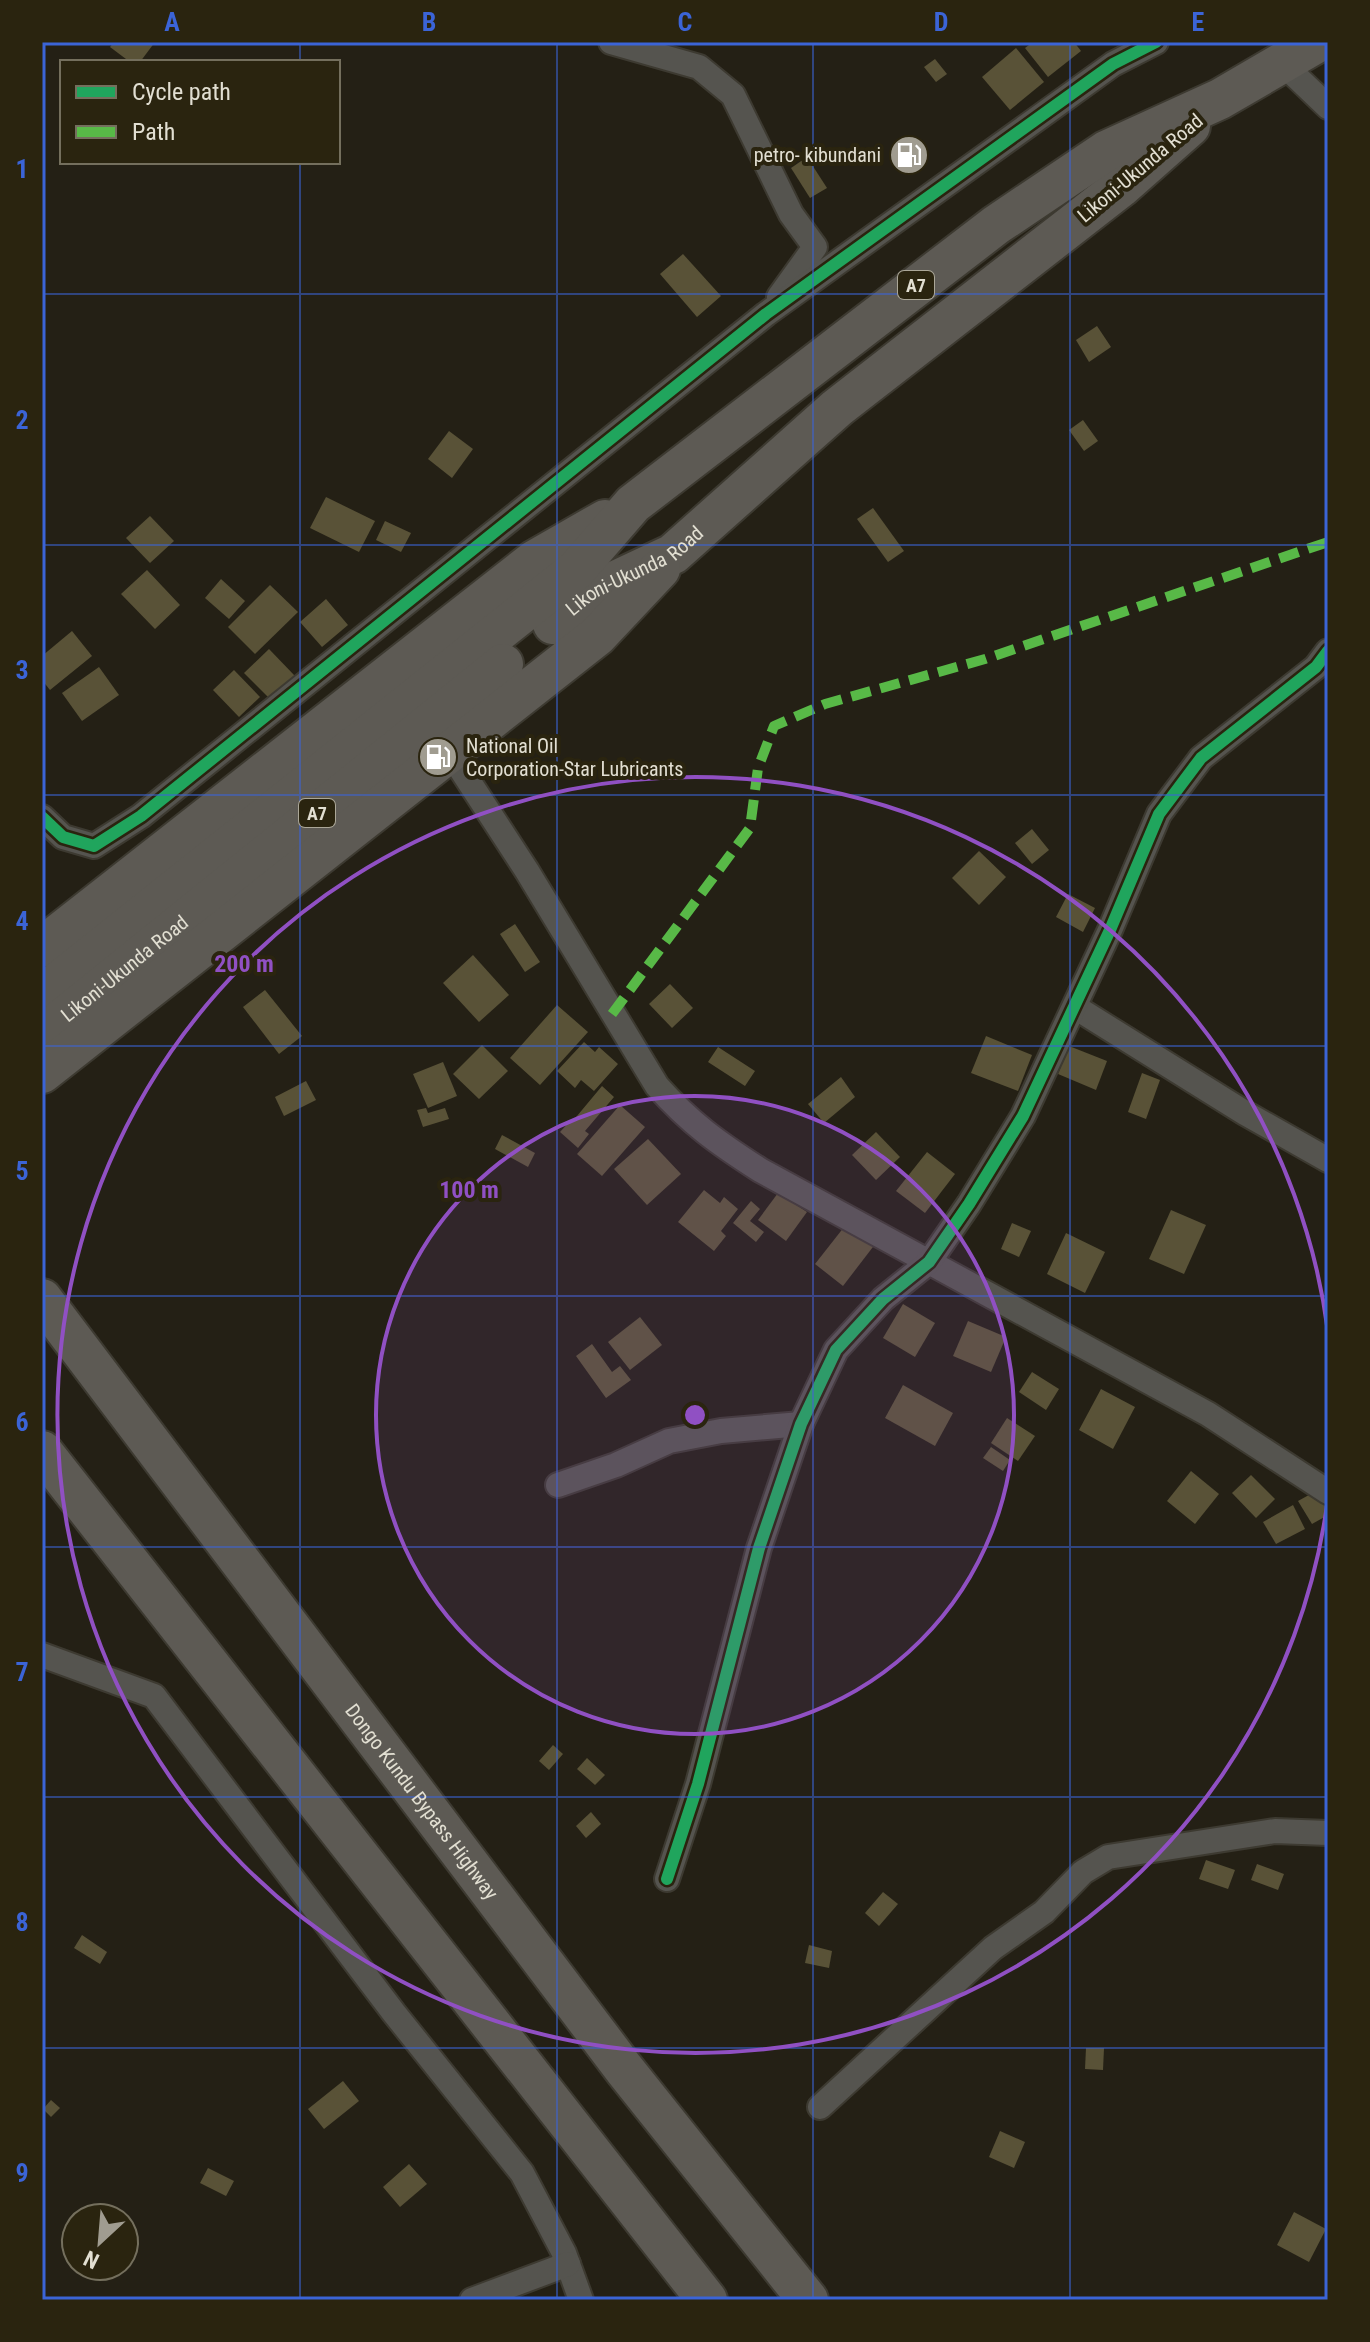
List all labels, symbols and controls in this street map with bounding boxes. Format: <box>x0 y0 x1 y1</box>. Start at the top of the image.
text: A <box>164 7 180 37</box>
text: B <box>422 7 436 37</box>
text: C <box>678 7 693 37</box>
text: D <box>934 7 948 37</box>
text: E <box>1192 7 1205 37</box>
legend <box>60 60 340 164</box>
text: Cycle path <box>132 78 231 106</box>
street label: Likoni-Ukunda Road <box>1072 109 1208 227</box>
text: Path <box>132 118 175 146</box>
fuel station icon: petro- kibundani <box>888 134 930 176</box>
place label: petro- kibundani <box>754 143 881 167</box>
text: 1 <box>15 154 29 184</box>
road number: A7 <box>898 271 934 299</box>
text: 2 <box>15 405 29 435</box>
street label: Likoni-Ukunda Road <box>561 521 708 621</box>
text: 3 <box>15 655 29 685</box>
place label: National Oil Corporation-Star Lubricants <box>466 734 683 781</box>
fuel station icon: National Oil Corporation-Star Lubricants <box>417 736 459 778</box>
road number: A7 <box>299 799 335 827</box>
text: 4 <box>15 906 29 936</box>
street label: Likoni-Ukunda Road <box>56 910 193 1027</box>
text: 200 m <box>214 950 274 978</box>
text: 5 <box>15 1156 29 1186</box>
text: 100 m <box>439 1176 499 1204</box>
centre of rings <box>681 1401 709 1429</box>
text: 6 <box>15 1407 29 1437</box>
text: 7 <box>15 1657 29 1687</box>
street label: Dongo Kundu Bypass Highway <box>340 1699 503 1904</box>
text: 8 <box>15 1907 29 1937</box>
text: 9 <box>15 2158 29 2188</box>
north arrow <box>60 2202 140 2282</box>
text: N <box>80 2245 103 2274</box>

